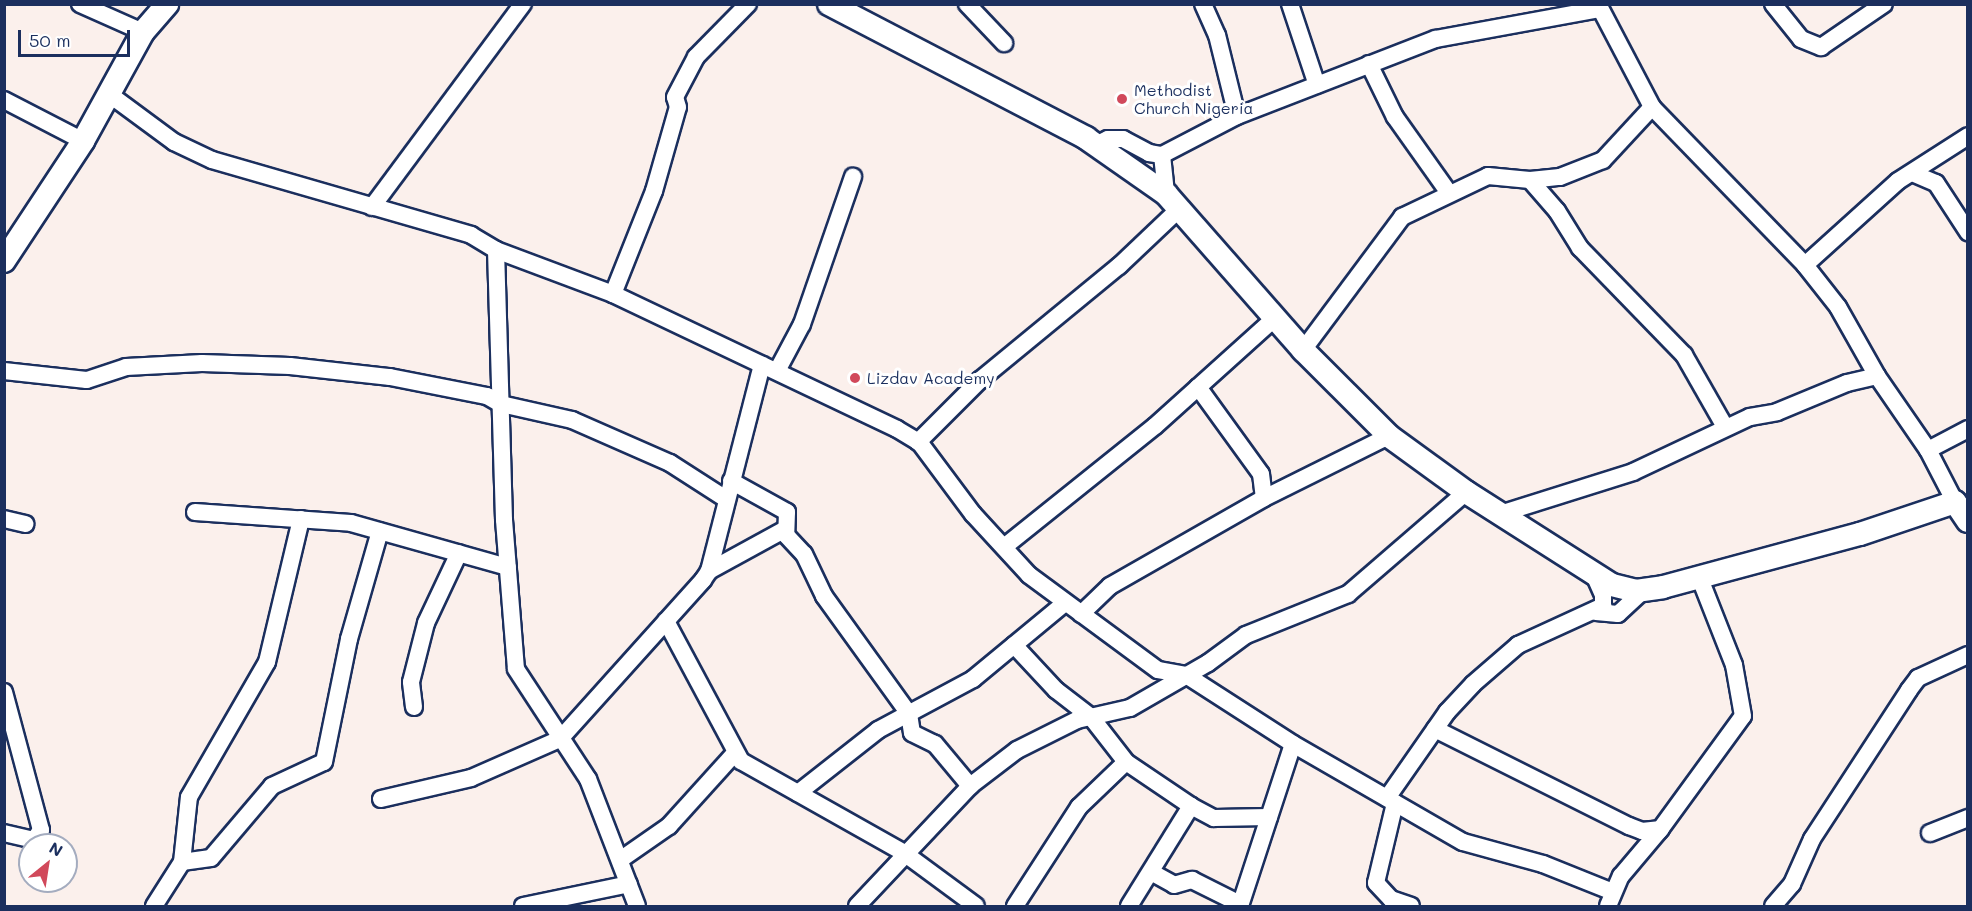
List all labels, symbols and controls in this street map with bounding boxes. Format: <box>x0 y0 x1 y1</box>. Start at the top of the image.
scale bar <box>21 18 134 56</box>
text: 50 m <box>29 28 71 52</box>
place label: Methodist Church Nigeria <box>1134 80 1254 118</box>
marker: Methodist Church Nigeria <box>1115 92 1129 106</box>
place label: Lizdav Academy <box>867 368 995 388</box>
marker: Lizdav Academy <box>848 371 862 385</box>
north arrow <box>18 833 78 893</box>
text: N <box>46 837 67 861</box>

